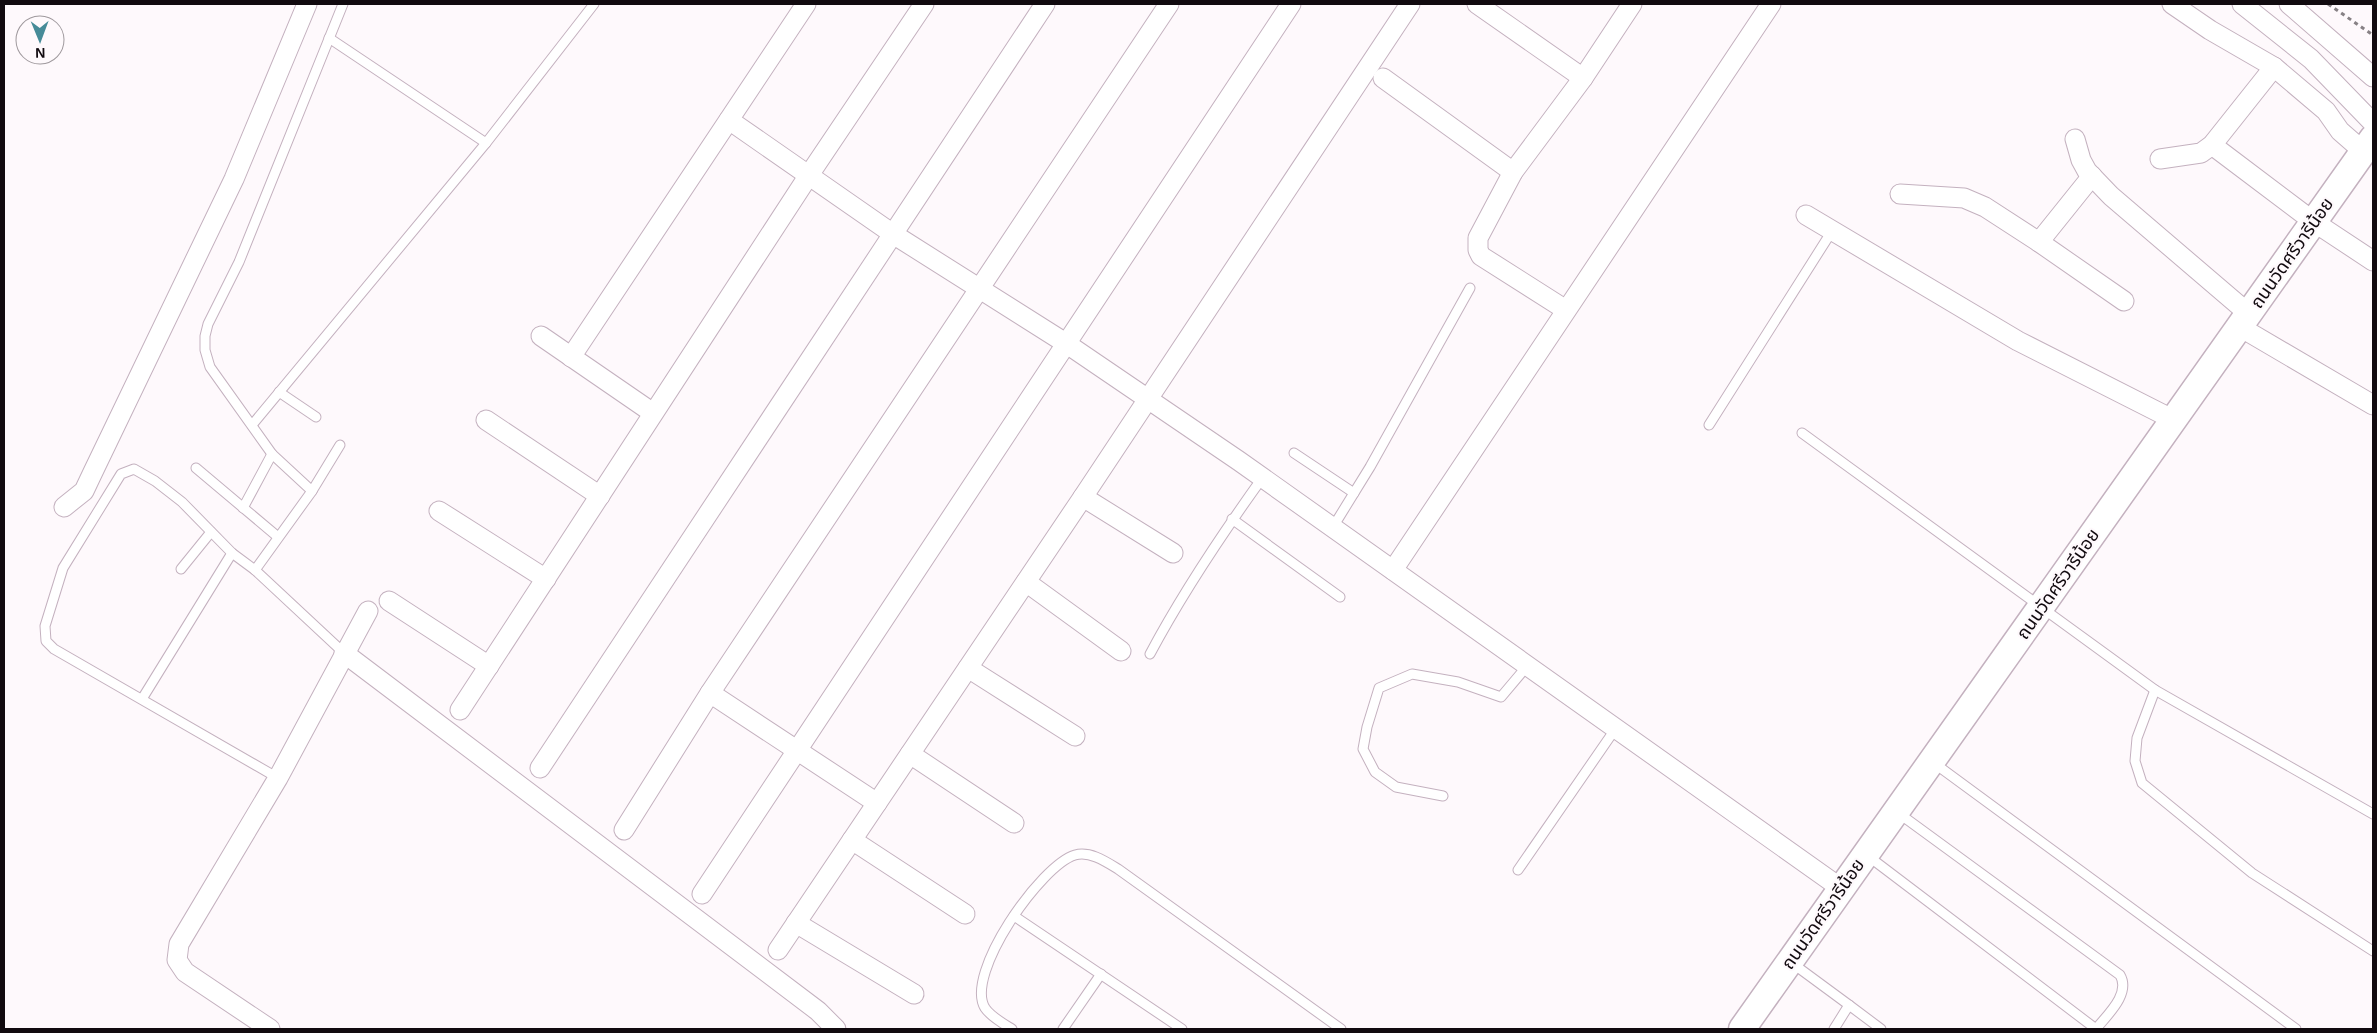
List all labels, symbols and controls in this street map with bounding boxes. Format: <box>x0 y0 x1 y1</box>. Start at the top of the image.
north arrow <box>15 15 65 65</box>
text: N <box>35 45 45 61</box>
street label: ถนนวัดศรีวารีน้อย <box>2247 194 2337 312</box>
street label: ถนนวัดศรีวารีน้อย <box>2013 525 2103 643</box>
street label: ถนนวัดศรีวารีน้อย <box>1778 855 1868 973</box>

